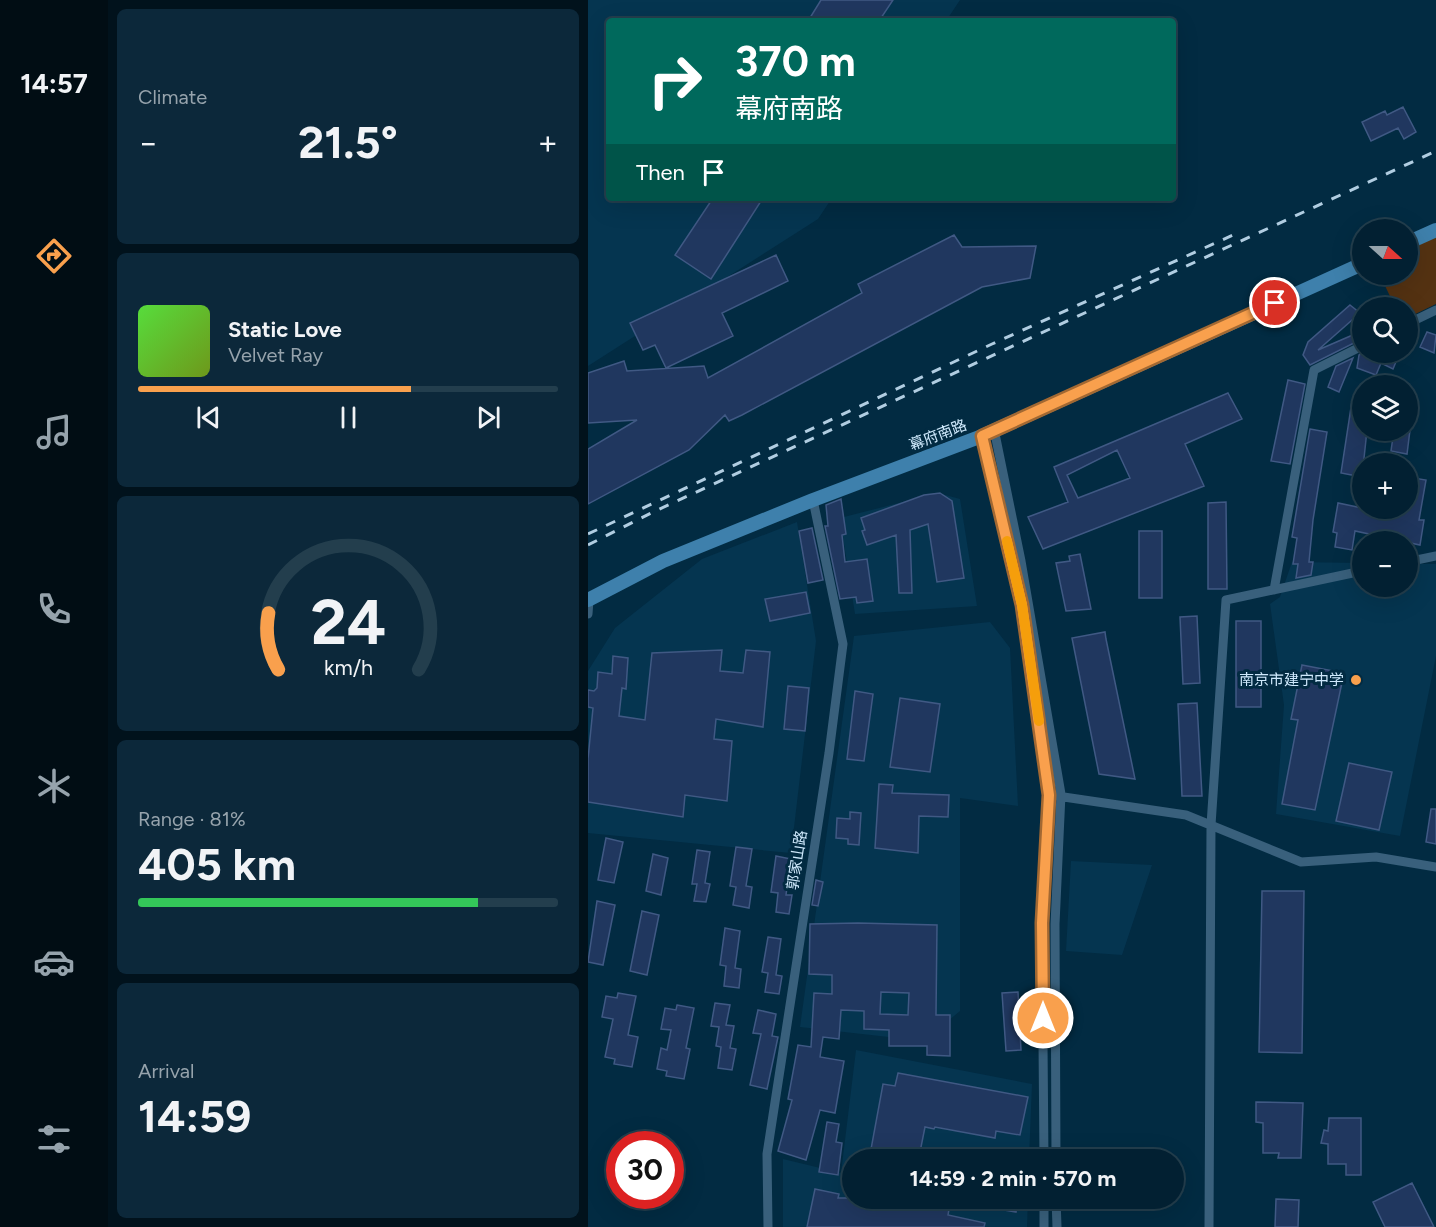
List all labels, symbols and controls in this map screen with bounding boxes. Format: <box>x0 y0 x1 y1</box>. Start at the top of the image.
text: 370 m <box>735 36 856 87</box>
icon: right <box>636 42 714 120</box>
text: 14:57 <box>20 67 88 100</box>
text: Climate <box>138 85 207 109</box>
text: 幕府南路 <box>735 92 843 125</box>
text: 21.5° <box>298 115 398 169</box>
text: − <box>138 123 159 162</box>
text: + <box>537 123 558 162</box>
icon: arrive <box>697 156 730 189</box>
text: Then <box>636 159 685 186</box>
north arrow <box>1352 219 1418 285</box>
map controls <box>1352 219 1418 597</box>
icon: directions <box>33 235 75 277</box>
pin <box>1249 277 1300 328</box>
icon: arrive <box>1258 286 1291 319</box>
button: search <box>1352 297 1418 363</box>
text: Static Love <box>228 316 342 343</box>
text: Velvet Ray <box>228 343 323 367</box>
button: layers <box>1352 375 1418 441</box>
icon: previous <box>192 401 225 434</box>
icon: pause <box>332 401 365 434</box>
icon: next <box>472 401 505 434</box>
icon: music <box>33 411 75 453</box>
street label: 幕府南路 <box>907 416 969 454</box>
button: + <box>1352 453 1418 519</box>
button: − <box>1352 531 1418 597</box>
text: 24 <box>310 586 386 661</box>
icon: phone <box>33 588 75 630</box>
text: km/h <box>324 656 372 681</box>
place label: 南京市建宁中学 <box>1239 671 1344 689</box>
marker: 南京市建宁中学 <box>1349 673 1363 687</box>
icon: climate <box>33 765 75 807</box>
text: Range · 81% <box>138 807 246 831</box>
street label: 郭家山路 <box>783 829 811 891</box>
text: 405 km <box>138 837 296 891</box>
icon: car <box>33 941 75 983</box>
position arrow <box>1011 986 1075 1050</box>
text: Arrival <box>138 1059 194 1083</box>
text: 14:59 <box>138 1089 251 1143</box>
icon: filters <box>33 1118 75 1160</box>
speed limit sign: 30 <box>606 1131 684 1209</box>
text: 14:59 · 2 min · 570 m <box>910 1165 1116 1192</box>

